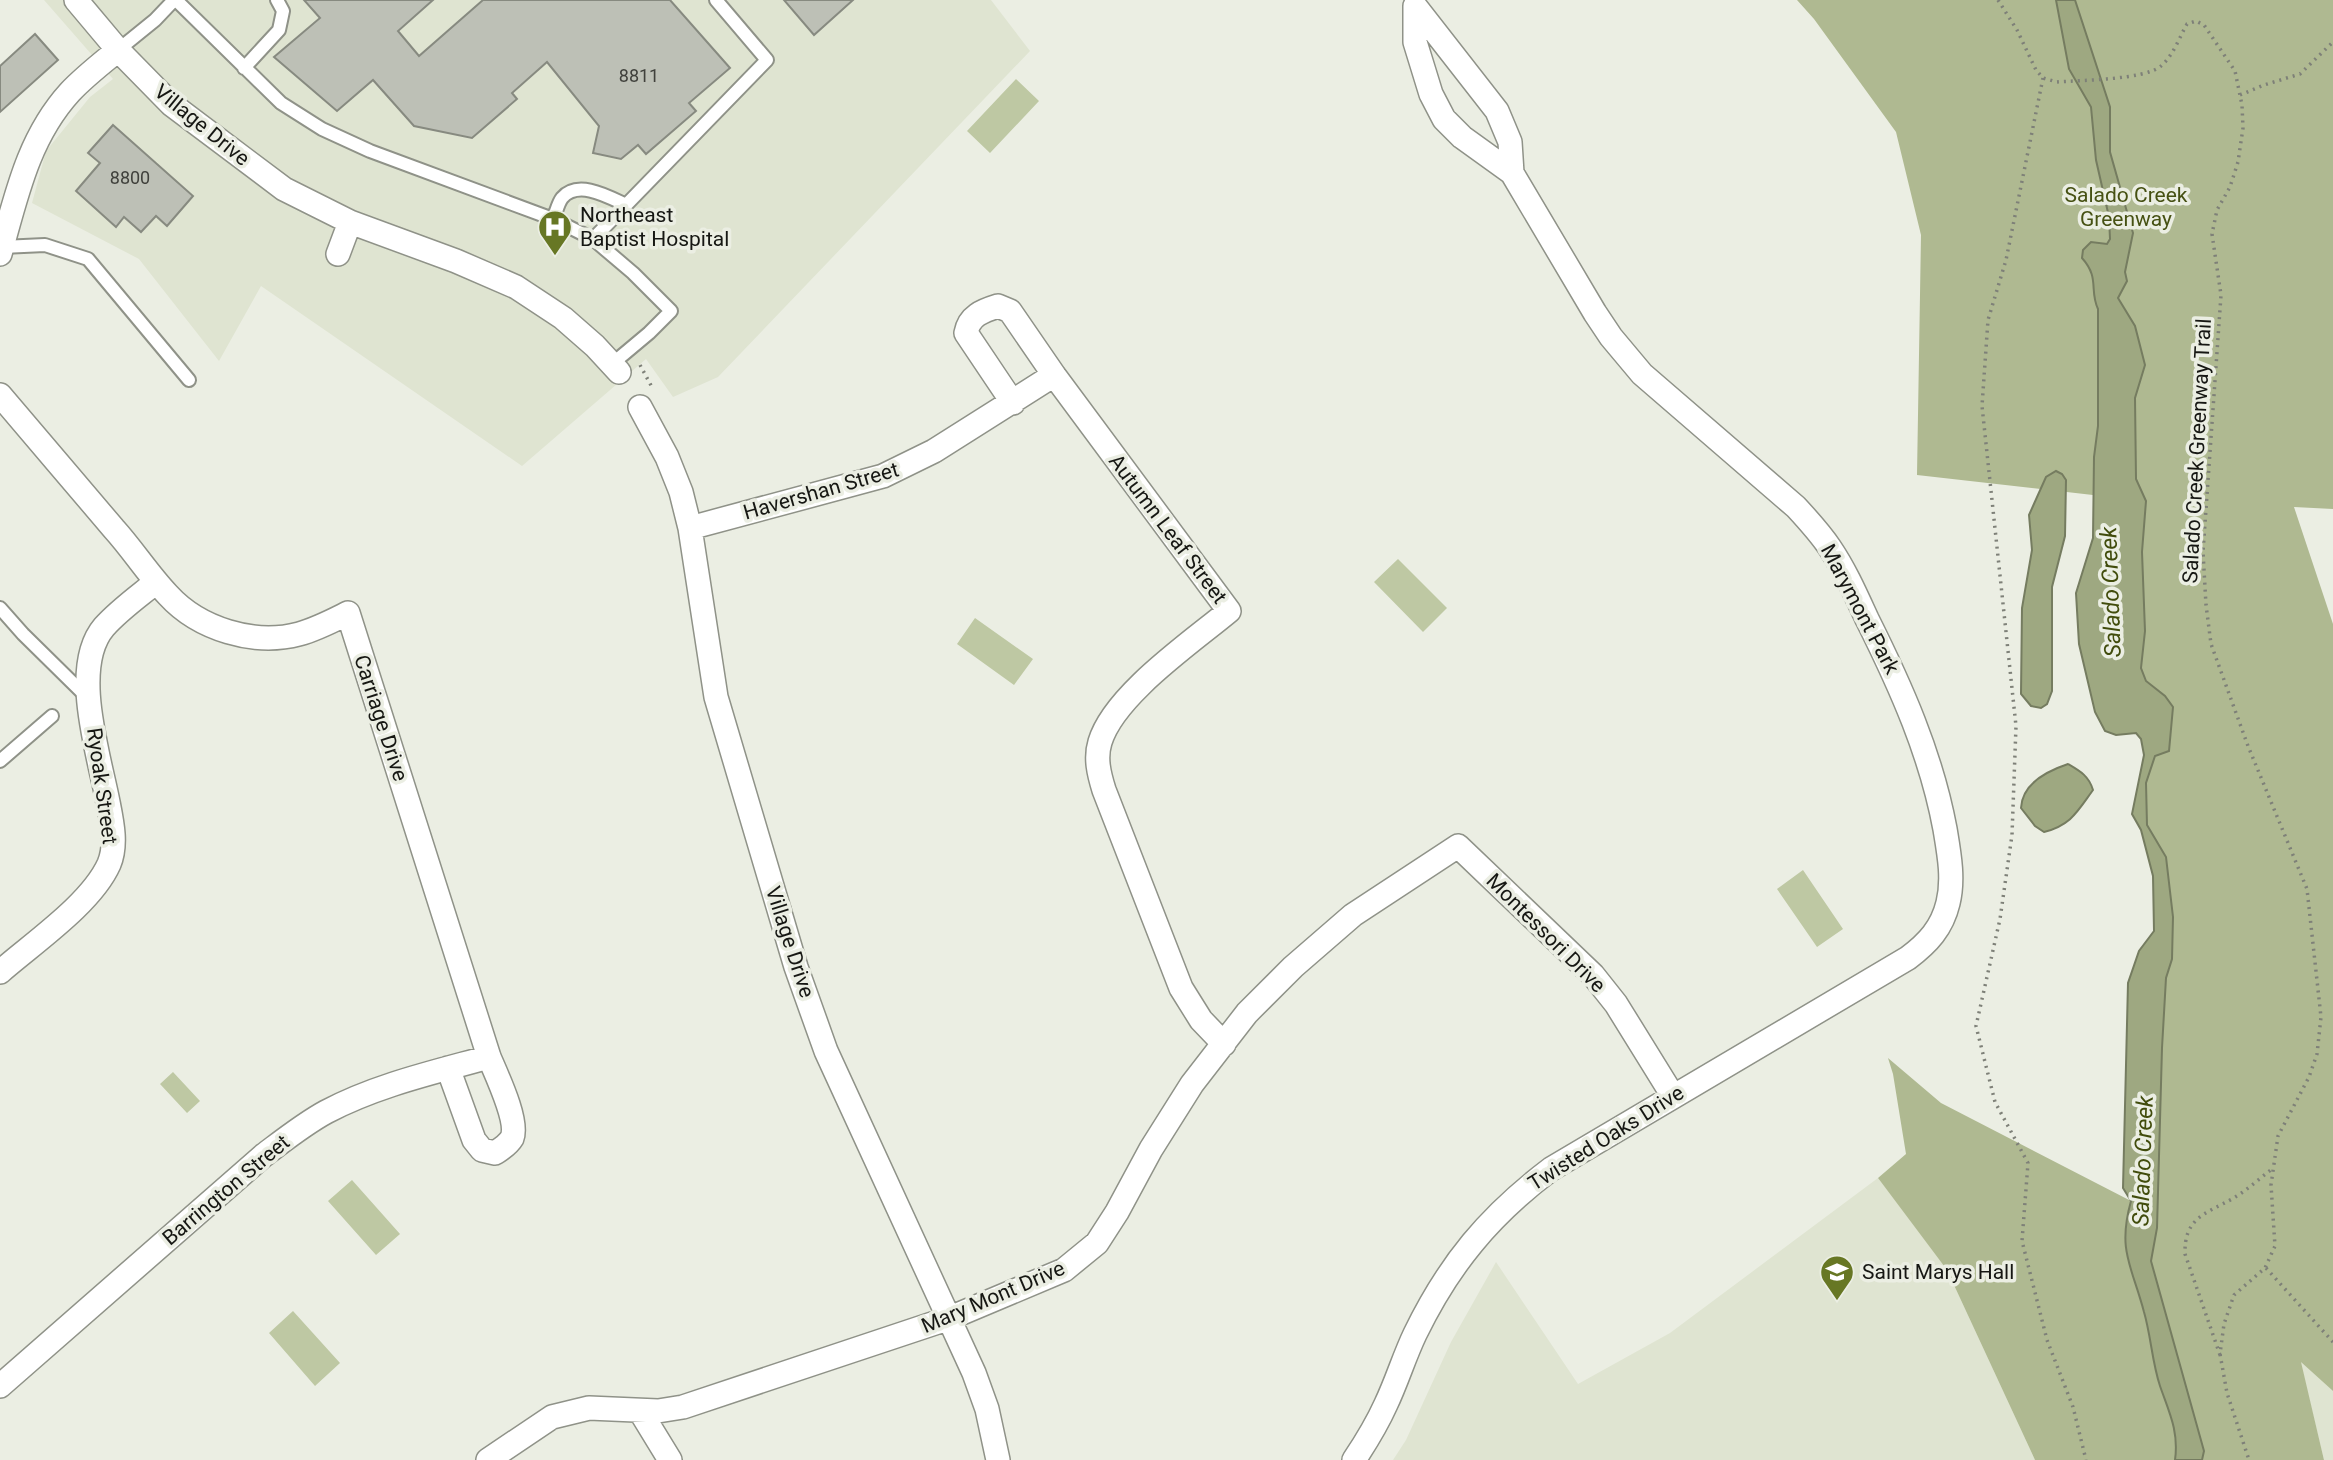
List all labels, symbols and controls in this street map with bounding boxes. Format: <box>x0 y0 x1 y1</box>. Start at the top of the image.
house number: 8811 <box>619 65 659 86</box>
street label: Village Drive <box>150 79 254 171</box>
house number: 8800 <box>110 167 150 188</box>
park label: Salado Creek Greenway <box>2065 183 2188 231</box>
place label: Northeast Baptist Hospital <box>580 203 729 251</box>
hospital icon: Northeast Baptist Hospital <box>536 208 574 257</box>
street label: Salado Creek Greenway Trail <box>2178 318 2216 584</box>
street label: Autumn Leaf Street <box>1104 450 1232 608</box>
street label: Havershan Street <box>741 457 902 525</box>
water label: Salado Creek <box>2095 526 2127 658</box>
street label: Marymont Park <box>1816 540 1904 678</box>
street label: Carriage Drive <box>349 652 413 784</box>
street label: Ryoak Street <box>82 726 122 846</box>
street label: Montessori Drive <box>1482 869 1610 997</box>
street label: Village Drive <box>761 883 819 1001</box>
street label: Twisted Oaks Drive <box>1524 1081 1688 1195</box>
water label: Salado Creek <box>2127 1095 2159 1227</box>
street label: Barrington Street <box>158 1130 294 1250</box>
school or university icon: Saint Marys Hall <box>1818 1253 1856 1302</box>
street label: Mary Mont Drive <box>918 1256 1068 1338</box>
place label: Saint Marys Hall <box>1862 1260 2014 1284</box>

